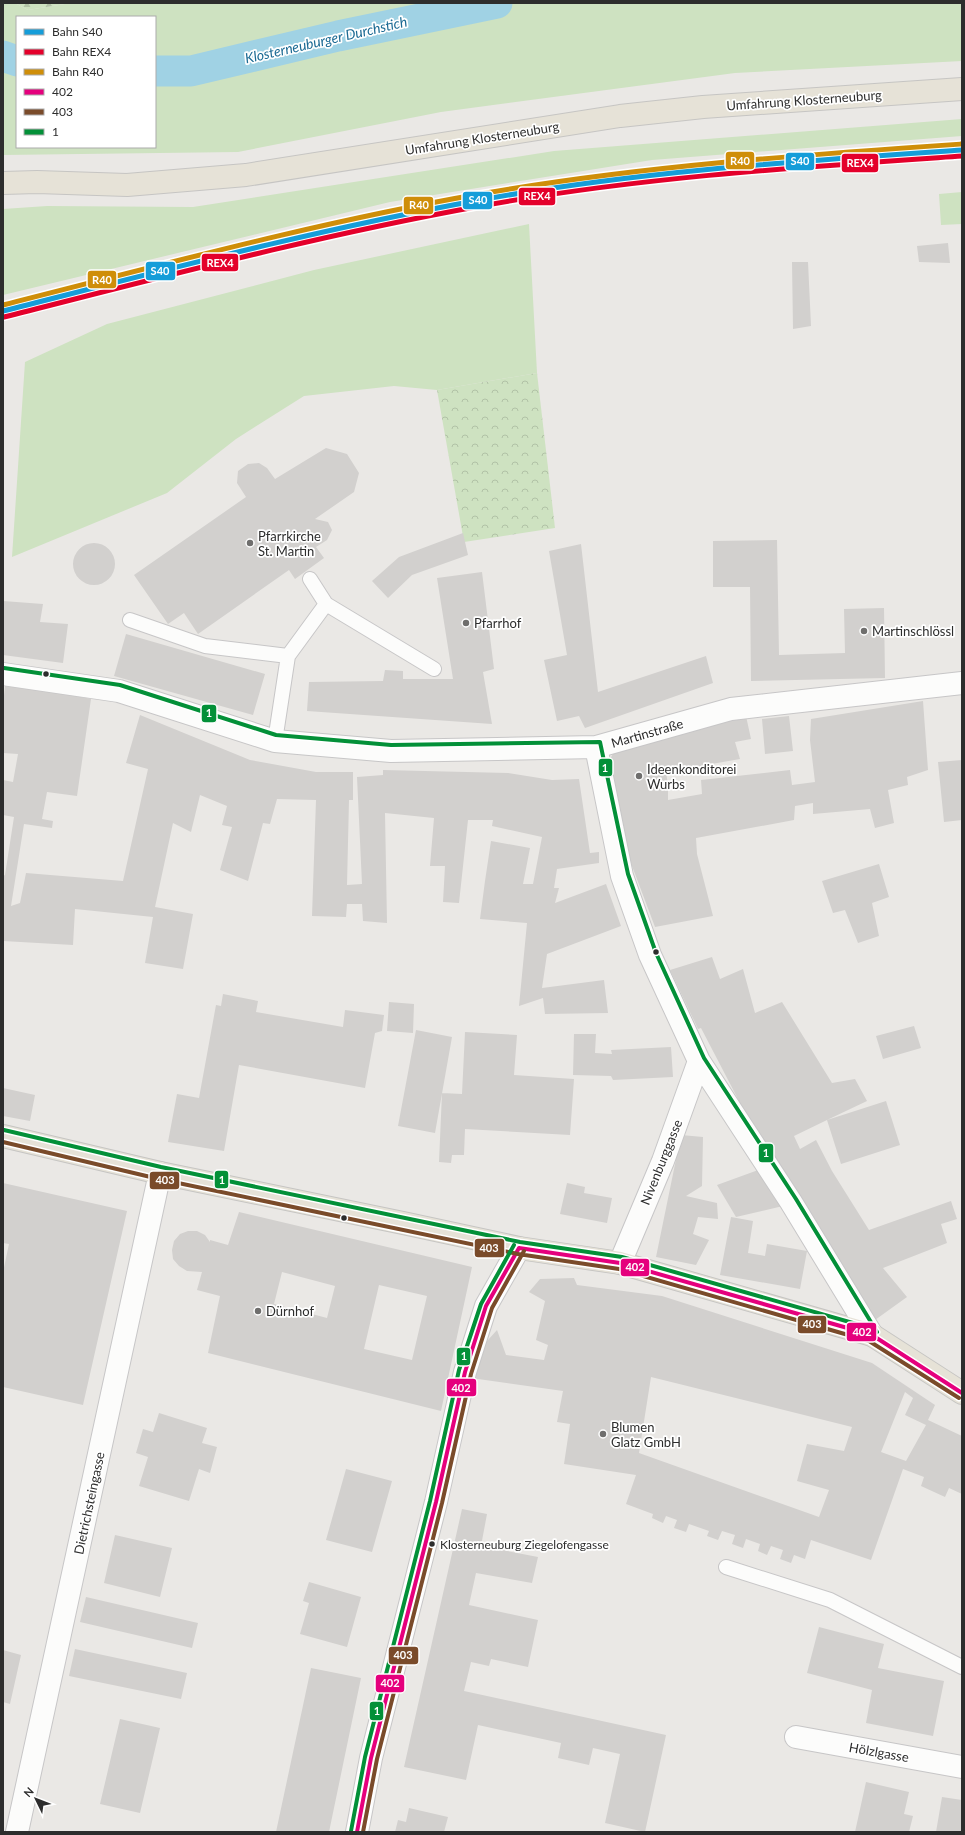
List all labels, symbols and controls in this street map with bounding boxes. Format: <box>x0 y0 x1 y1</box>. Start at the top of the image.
water label: Klosterneuburger Durchstich <box>243 13 409 66</box>
legend <box>16 16 156 148</box>
text: Bahn S40 <box>52 24 103 39</box>
text: Bahn REX4 <box>52 44 111 59</box>
text: Bahn R40 <box>52 64 104 79</box>
text: 402 <box>52 84 73 99</box>
street label: Umfahrung Klosterneuburg <box>726 87 882 113</box>
text: 403 <box>52 104 73 119</box>
street label: Umfahrung Klosterneuburg <box>404 118 560 158</box>
text: 1 <box>52 124 59 139</box>
line badge: R40 <box>725 151 755 170</box>
line badge: S40 <box>785 152 815 171</box>
line badge: REX4 <box>841 153 879 173</box>
text: R40 <box>730 154 751 167</box>
text: S40 <box>791 154 810 167</box>
text: REX4 <box>846 156 874 169</box>
line badge: REX4 <box>518 187 556 206</box>
text: REX4 <box>523 189 551 202</box>
line badge: S40 <box>462 191 493 210</box>
text: S40 <box>469 193 488 206</box>
line badge: R40 <box>403 196 434 215</box>
text: R40 <box>409 198 430 211</box>
line badge: REX4 <box>201 253 239 272</box>
text: REX4 <box>206 256 234 269</box>
line badge: S40 <box>145 261 176 281</box>
text: S40 <box>151 264 170 277</box>
line badge: R40 <box>87 270 117 289</box>
text: R40 <box>92 273 113 286</box>
place label: Pfarrkirche St. Martin <box>258 528 321 559</box>
marker: Pfarrkirche St. Martin <box>245 538 255 548</box>
place label: Pfarrhof <box>474 615 522 631</box>
marker: Pfarrhof <box>461 618 471 628</box>
place label: Martinschlössl <box>872 623 954 639</box>
marker: Martinschlössl <box>859 626 869 636</box>
unlabelled marker <box>41 669 51 679</box>
line badge: 1 <box>201 704 217 723</box>
text: 1 <box>206 706 212 719</box>
street label: Martinstraße <box>609 715 685 751</box>
line badge: 1 <box>598 758 613 777</box>
text: 1 <box>602 761 608 774</box>
place label: Ideenkonditorei Wurbs <box>647 761 736 792</box>
marker: Ideenkonditorei Wurbs <box>634 771 644 781</box>
unlabelled marker <box>651 947 661 957</box>
street label: Nivenburggasse <box>637 1117 685 1207</box>
line badge: 1 <box>758 1143 774 1163</box>
text: 1 <box>763 1146 769 1159</box>
line badge: 1 <box>214 1170 229 1189</box>
line badge: 403 <box>149 1171 180 1190</box>
text: 403 <box>155 1173 175 1186</box>
text: 1 <box>219 1173 225 1186</box>
unlabelled marker <box>339 1213 349 1223</box>
line badge: 403 <box>474 1238 505 1258</box>
text: 403 <box>479 1241 499 1254</box>
line badge: 402 <box>620 1258 650 1277</box>
text: 402 <box>625 1260 645 1273</box>
place label: Dürnhof <box>266 1303 314 1319</box>
marker: Dürnhof <box>253 1306 263 1316</box>
line badge: 403 <box>797 1315 827 1334</box>
text: 403 <box>802 1317 822 1330</box>
line badge: 402 <box>846 1322 877 1342</box>
text: 402 <box>852 1325 872 1338</box>
line badge: 1 <box>456 1347 471 1366</box>
text: 1 <box>461 1349 467 1362</box>
line badge: 402 <box>446 1378 477 1397</box>
text: 402 <box>451 1381 471 1394</box>
place label: Blumen Glatz GmbH <box>611 1419 681 1450</box>
marker: Blumen Glatz GmbH <box>598 1429 608 1439</box>
street label: Dietrichsteingasse <box>70 1450 108 1556</box>
place label: Klosterneuburg Ziegelofengasse <box>440 1537 609 1552</box>
marker: Klosterneuburg Ziegelofengasse <box>427 1539 437 1549</box>
line badge: 403 <box>388 1646 419 1665</box>
text: 403 <box>393 1648 413 1661</box>
line badge: 402 <box>375 1674 405 1693</box>
text: 402 <box>380 1676 400 1689</box>
line badge: 1 <box>369 1701 384 1721</box>
text: 1 <box>374 1704 380 1717</box>
street label: Hölzlgasse <box>848 1739 910 1765</box>
north arrow <box>16 1779 56 1819</box>
text: N <box>21 1784 36 1799</box>

